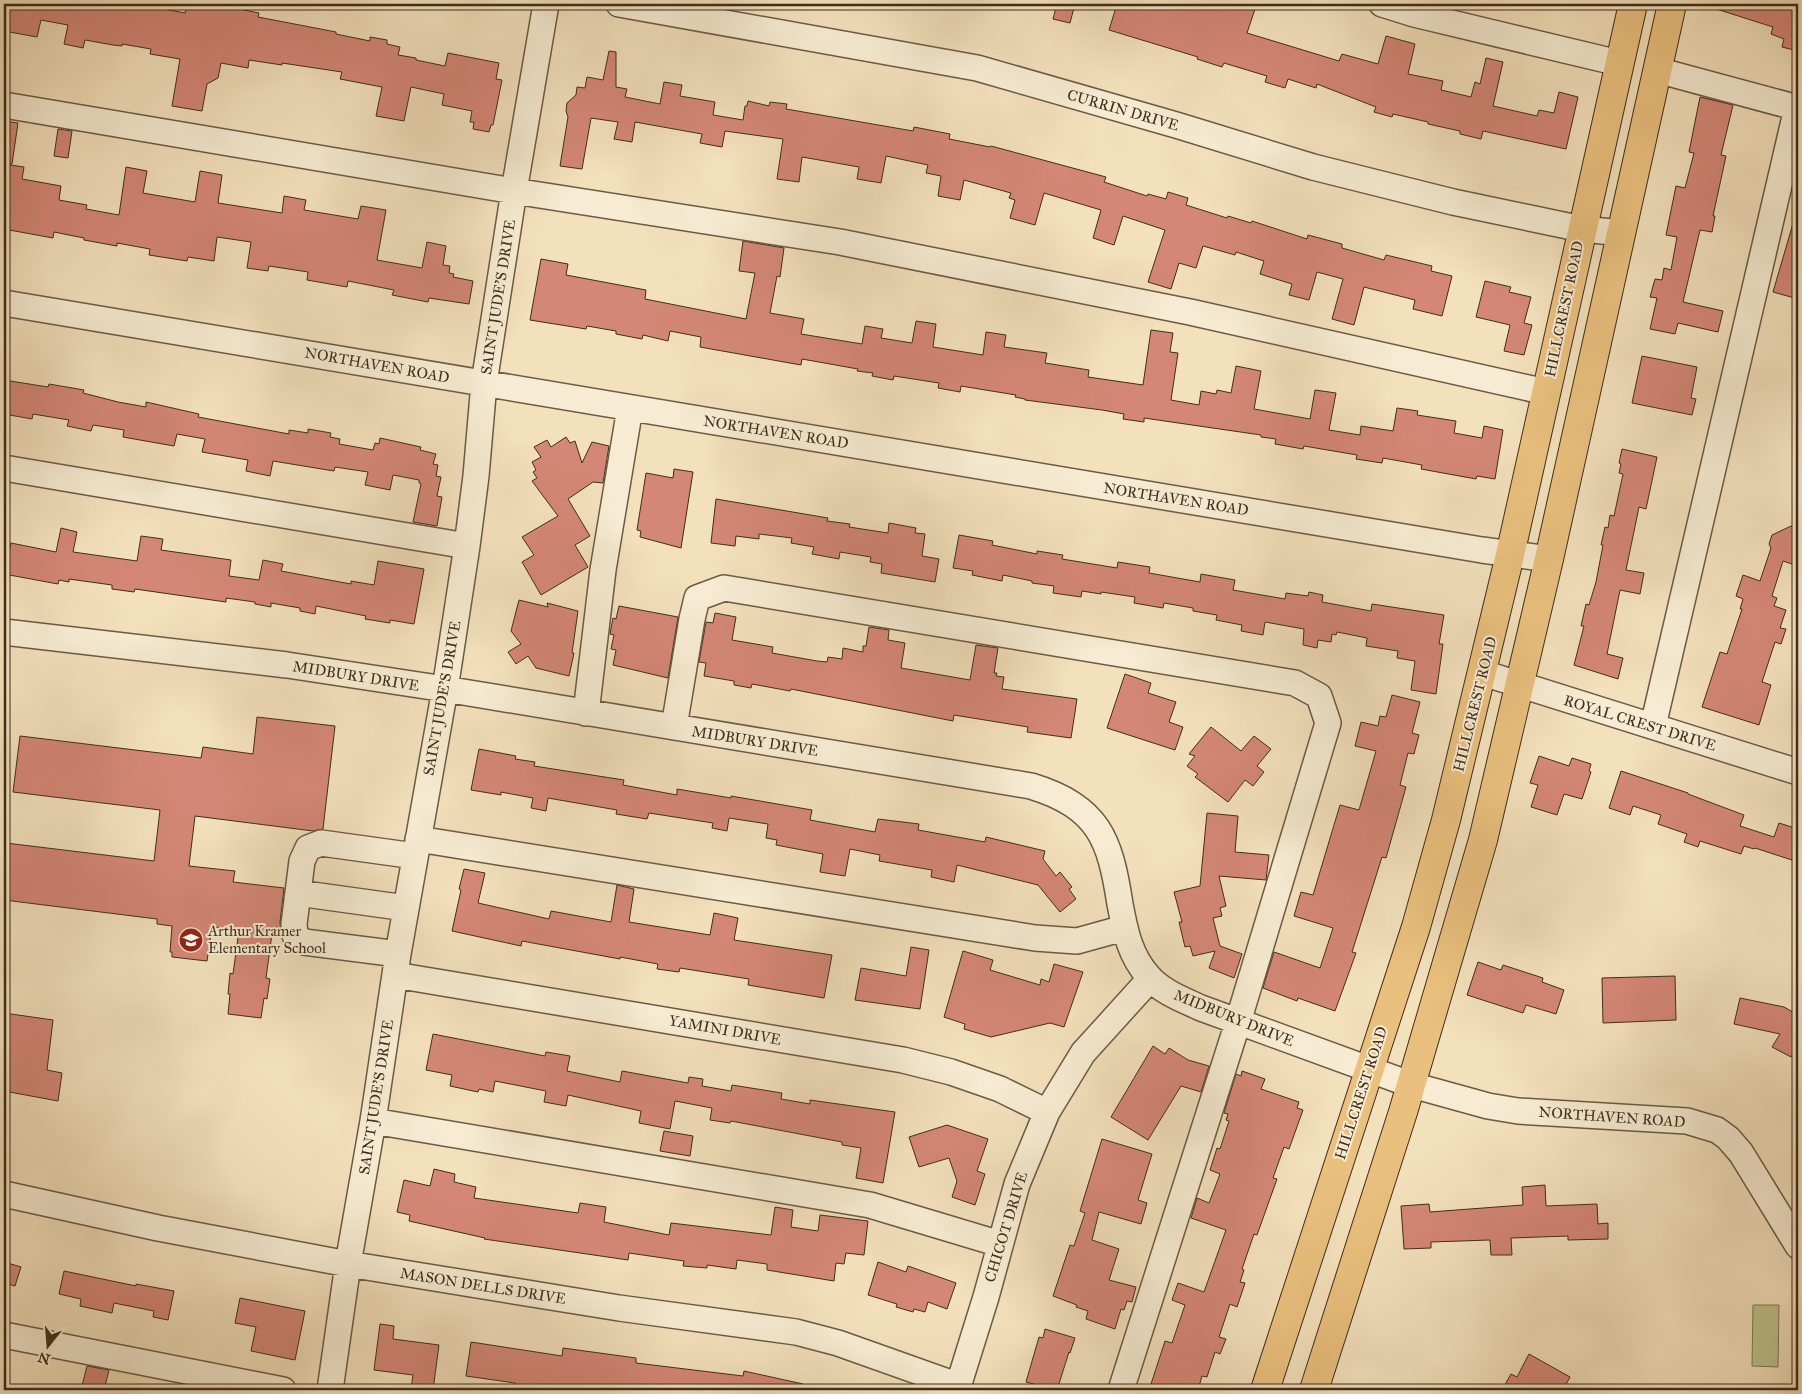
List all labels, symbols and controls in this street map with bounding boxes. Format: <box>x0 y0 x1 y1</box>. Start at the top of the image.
street label: CURRIN DRIVE <box>1065 85 1181 135</box>
street label: SAINT JUDE'S DRIVE <box>477 218 520 376</box>
street label: HILLCREST ROAD <box>1541 239 1587 379</box>
street label: NORTHAVEN ROAD <box>303 343 451 387</box>
street label: NORTHAVEN ROAD <box>702 412 850 452</box>
street label: NORTHAVEN ROAD <box>1102 479 1250 519</box>
street label: SAINT JUDE'S DRIVE <box>420 619 466 777</box>
street label: HILLCREST ROAD <box>1449 634 1501 773</box>
street label: MIDBURY DRIVE <box>291 657 421 695</box>
street label: ROYAL CREST DRIVE <box>1562 691 1719 755</box>
street label: MIDBURY DRIVE <box>690 722 820 760</box>
place label: Arthur Kramer Elementary School <box>207 922 327 957</box>
school or university icon: Arthur Kramer Elementary School <box>178 927 204 953</box>
street label: MIDBURY DRIVE <box>1171 986 1297 1050</box>
street label: YAMINI DRIVE <box>668 1011 783 1049</box>
street label: SAINT JUDE'S DRIVE <box>355 1018 398 1176</box>
street label: HILLCREST ROAD <box>1331 1024 1391 1162</box>
street label: NORTHAVEN ROAD <box>1538 1103 1686 1131</box>
street label: CHICOT DRIVE <box>981 1169 1031 1284</box>
street label: MASON DELLS DRIVE <box>399 1264 567 1308</box>
north arrow <box>22 1322 72 1372</box>
text: N <box>36 1348 53 1368</box>

